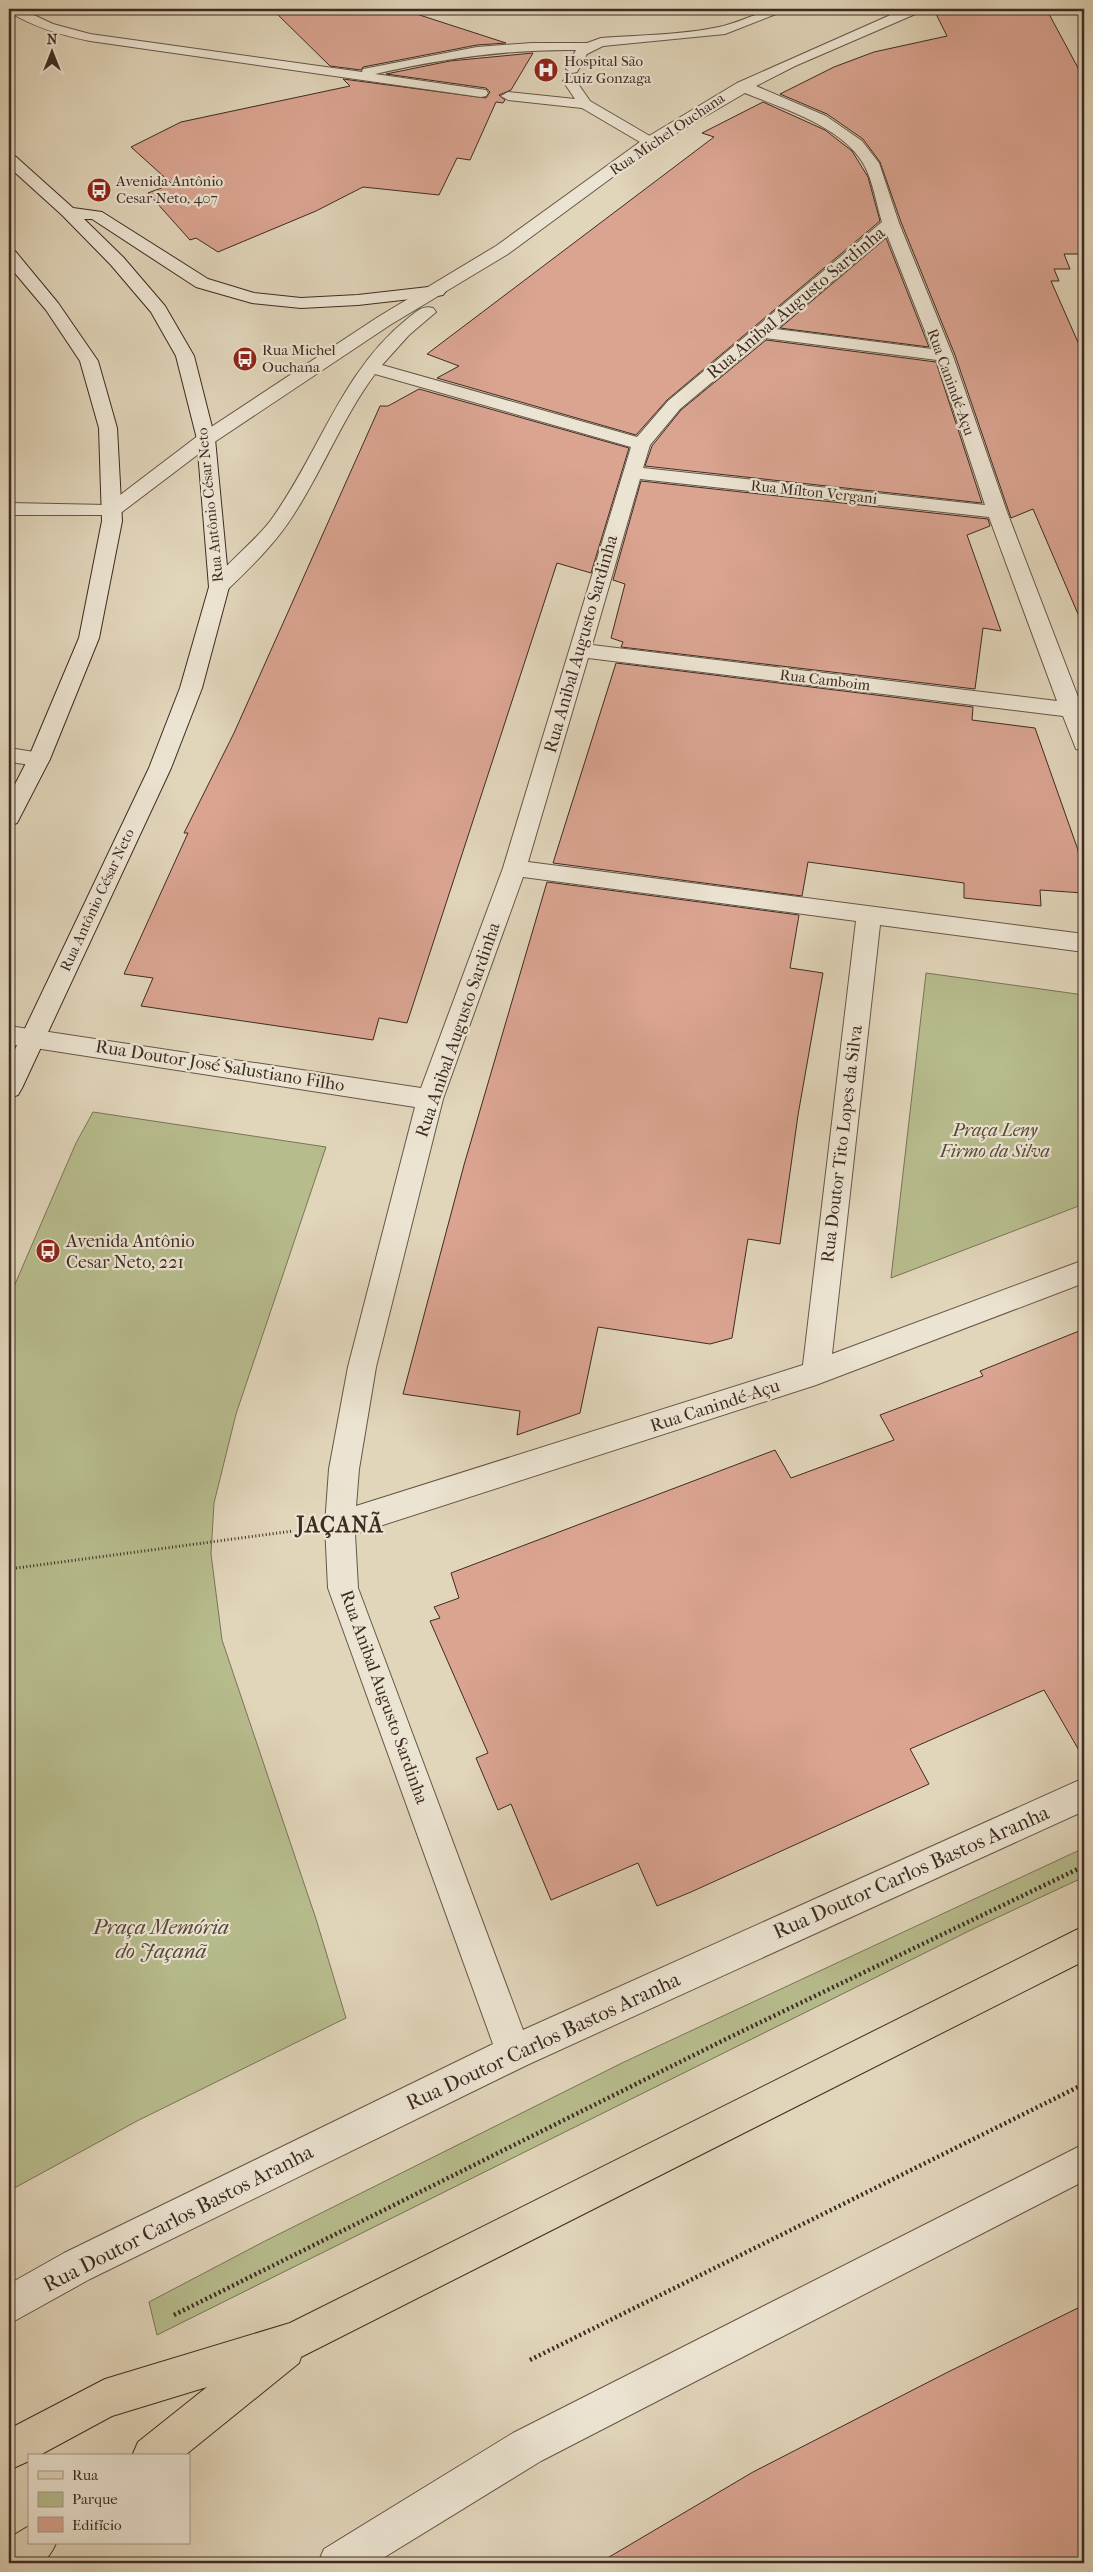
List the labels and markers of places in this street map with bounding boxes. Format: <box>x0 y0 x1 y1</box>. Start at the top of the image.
place label: Hospital São Luiz Gonzaga <box>564 52 652 87</box>
hospital icon: Hospital São Luiz Gonzaga <box>533 57 559 83</box>
place label: Avenida Antônio Cesar Neto, 407 <box>115 172 224 207</box>
bus stop icon: Avenida Antônio Cesar Neto, 407 <box>86 177 112 203</box>
place label: Rua Michel Ouchana <box>262 341 336 376</box>
bus stop icon: Rua Michel Ouchana <box>232 346 258 372</box>
place label: Avenida Antônio Cesar Neto, 221 <box>65 1231 195 1273</box>
bus stop icon: Avenida Antônio Cesar Neto, 221 <box>35 1238 61 1264</box>

